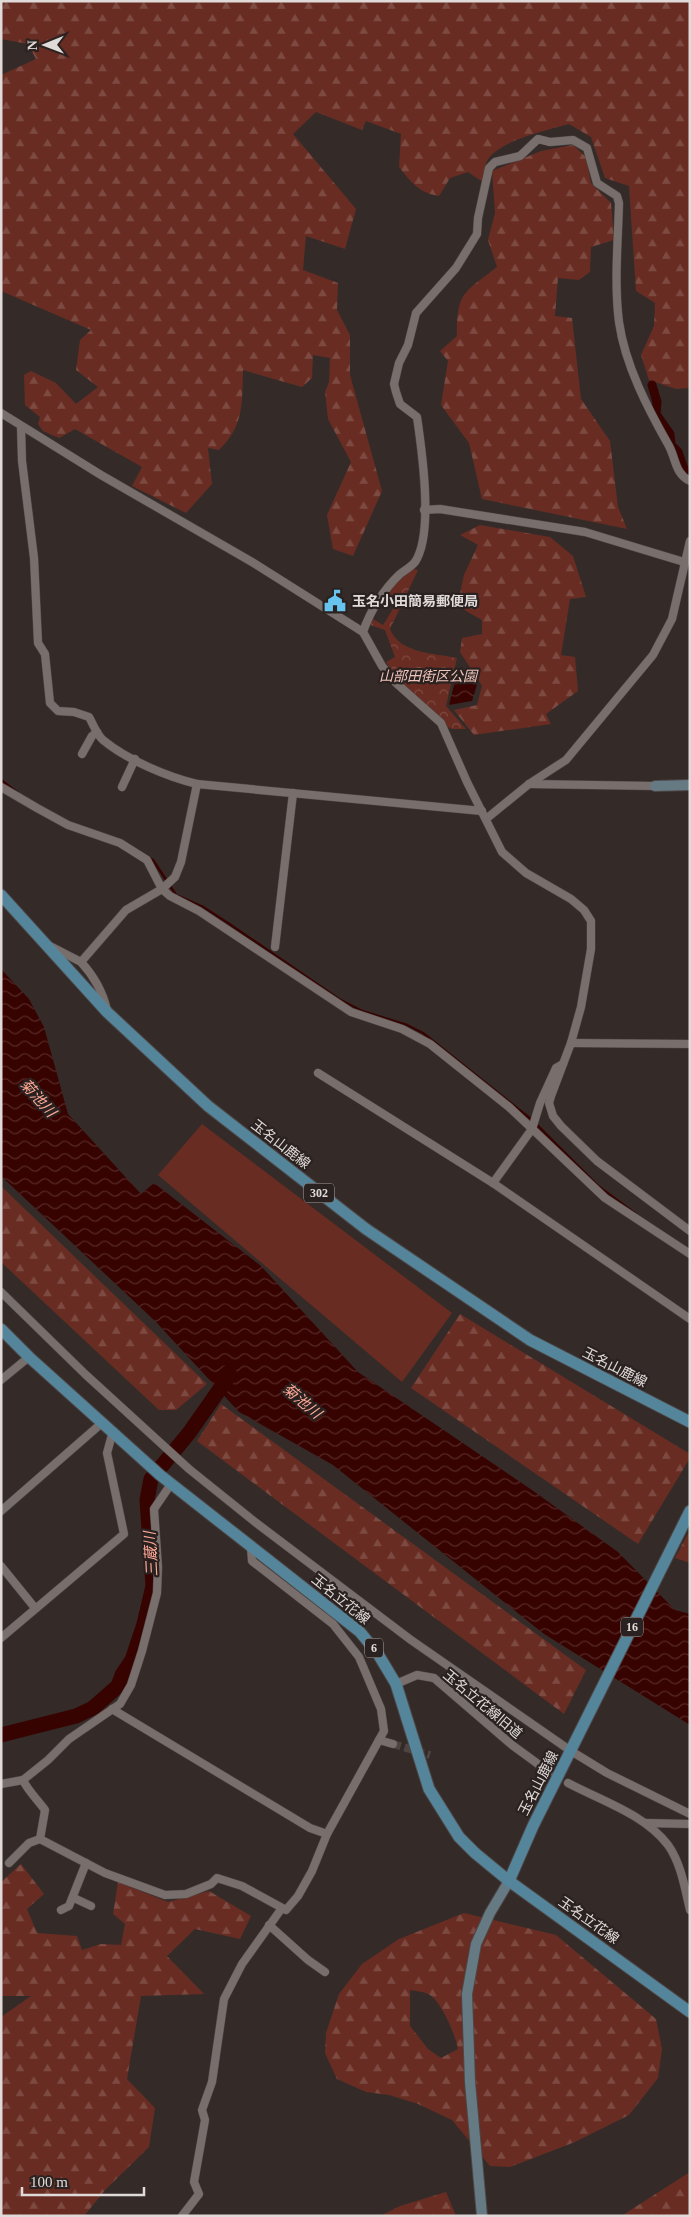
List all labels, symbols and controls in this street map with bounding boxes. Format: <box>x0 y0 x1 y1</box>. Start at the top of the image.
north arrow <box>20 20 70 70</box>
text: N <box>25 40 40 50</box>
public building icon: 玉名小田簡易郵便局 <box>322 588 348 614</box>
place label: 玉名小田簡易郵便局 <box>352 593 478 609</box>
park label: 山部田街区公園 <box>379 669 479 684</box>
water label: 菊池川 <box>17 1076 60 1122</box>
street label: 玉名山鹿線 <box>248 1117 313 1172</box>
road number: 302 <box>304 1184 334 1202</box>
street label: 玉名山鹿線 <box>580 1345 649 1390</box>
water label: 菊池川 <box>280 1380 326 1423</box>
water label: 三蔵川 <box>142 1529 160 1577</box>
street label: 玉名立花線 <box>309 1572 373 1627</box>
road number: 16 <box>621 1618 643 1636</box>
road number: 6 <box>365 1639 383 1658</box>
street label: 玉名立花線旧道 <box>440 1667 525 1742</box>
street label: 玉名山鹿線 <box>516 1749 561 1818</box>
street label: 玉名立花線 <box>556 1894 622 1947</box>
scale bar <box>22 2164 145 2196</box>
text: 100 m <box>30 2174 68 2190</box>

